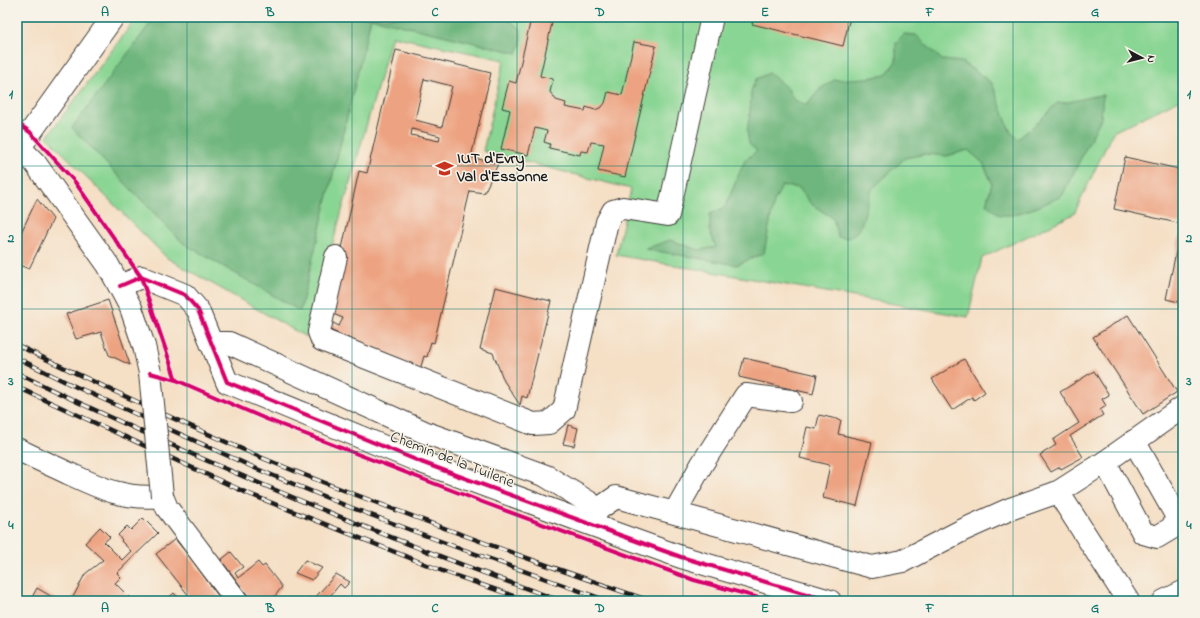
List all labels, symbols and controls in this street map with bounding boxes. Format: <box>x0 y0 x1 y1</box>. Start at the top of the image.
text: A <box>101 3 109 22</box>
text: B <box>265 3 275 22</box>
text: C <box>431 3 439 22</box>
text: D <box>594 3 605 22</box>
text: E <box>761 3 769 22</box>
text: F <box>925 3 935 22</box>
text: G <box>1091 3 1099 22</box>
north arrow <box>1122 38 1162 78</box>
text: N <box>1143 54 1159 64</box>
text: 1 <box>9 85 14 104</box>
text: 1 <box>1187 85 1192 104</box>
place label: IUT d'Evry Val d'Essonne <box>456 147 549 189</box>
school or university icon: IUT d'Evry Val d'Essonne <box>434 158 454 178</box>
text: 2 <box>7 229 15 248</box>
text: 2 <box>1185 229 1193 248</box>
text: 3 <box>7 372 14 391</box>
text: 3 <box>1185 372 1192 391</box>
street label: Chemin de la Tuilerie <box>386 425 518 495</box>
text: 4 <box>7 516 14 535</box>
text: 4 <box>1185 516 1192 535</box>
text: A <box>101 599 109 618</box>
text: B <box>265 599 275 618</box>
text: C <box>431 599 439 618</box>
text: D <box>594 599 605 618</box>
text: E <box>761 599 769 618</box>
text: F <box>925 599 935 618</box>
text: G <box>1091 599 1099 618</box>

